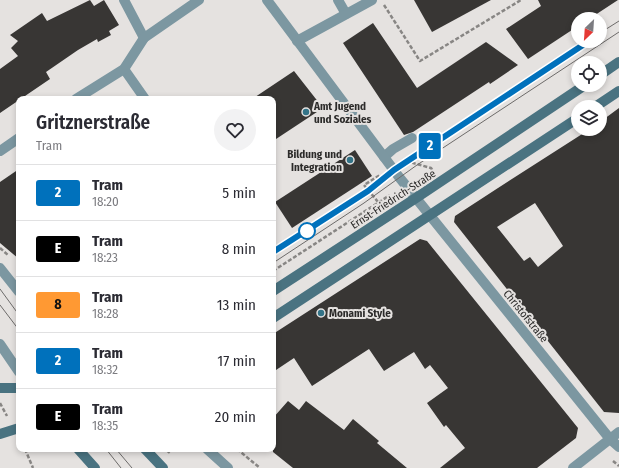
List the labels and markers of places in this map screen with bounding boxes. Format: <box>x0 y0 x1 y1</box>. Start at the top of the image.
place label: Amt Jugend und Soziales <box>313 100 372 126</box>
marker: Amt Jugend und Soziales <box>301 107 311 117</box>
place label: Bildung und Integration <box>287 148 342 174</box>
marker: Bildung und Integration <box>345 155 355 165</box>
unlabelled marker <box>298 222 316 240</box>
place label: Monami Style <box>329 307 391 320</box>
marker: Monami Style <box>316 308 326 318</box>

